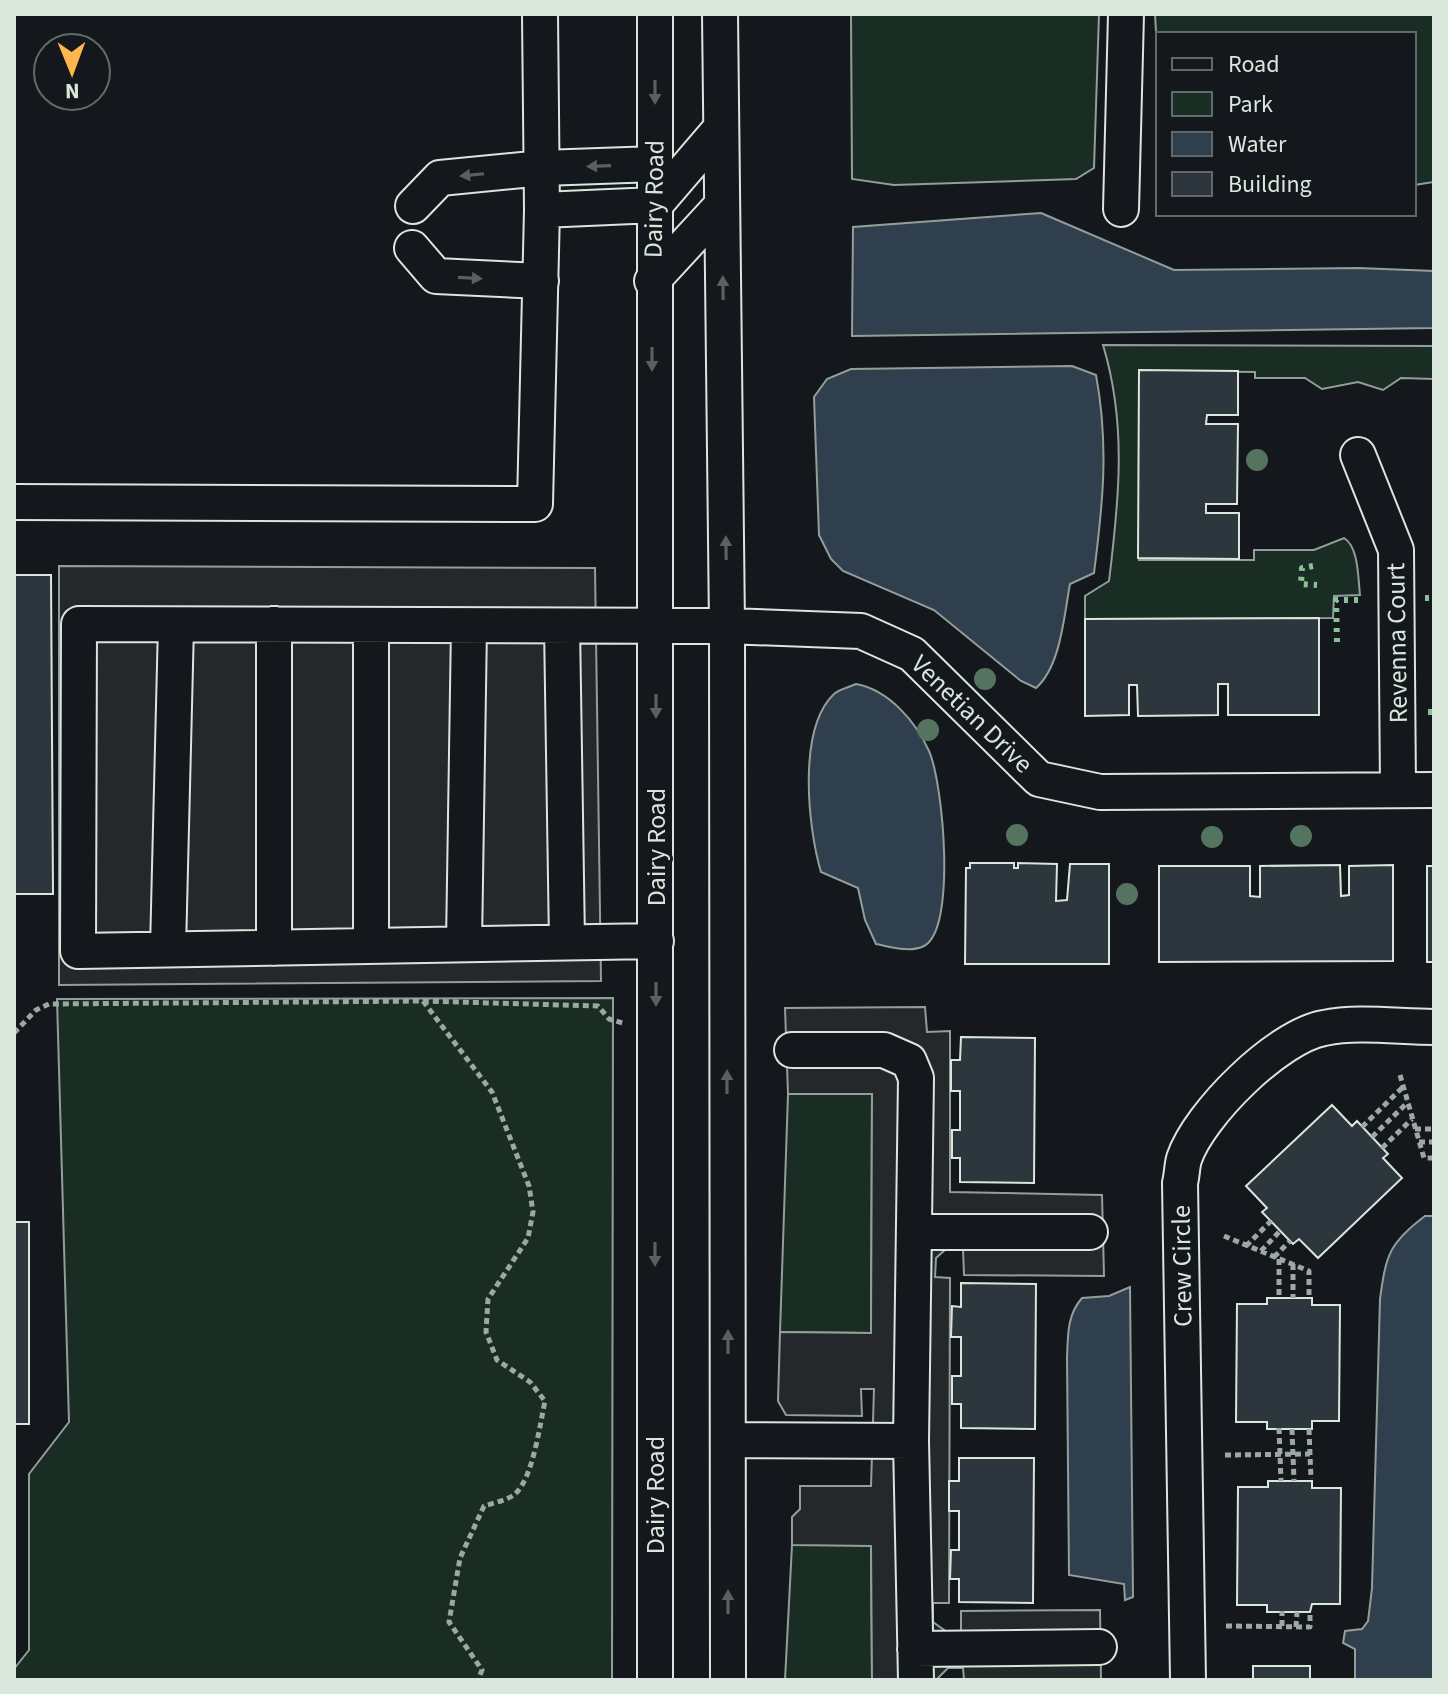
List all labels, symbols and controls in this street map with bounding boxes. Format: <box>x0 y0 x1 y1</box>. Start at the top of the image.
north arrow <box>32 32 112 112</box>
legend <box>1156 32 1416 216</box>
text: Road <box>1228 47 1280 82</box>
text: N <box>65 75 80 107</box>
one-way arrow <box>649 80 661 105</box>
text: Park <box>1228 87 1273 122</box>
text: Water <box>1228 127 1287 162</box>
street label: Dairy Road <box>634 140 674 258</box>
one-way arrow <box>586 159 611 172</box>
text: Building <box>1228 167 1312 202</box>
one-way arrow <box>459 168 484 181</box>
one-way arrow <box>458 271 483 284</box>
one-way arrow <box>717 275 729 300</box>
one-way arrow <box>646 347 658 372</box>
one-way arrow <box>720 535 732 560</box>
street label: Revenna Court <box>1377 562 1417 723</box>
street label: Venetian Drive <box>903 646 1041 782</box>
one-way arrow <box>650 694 662 719</box>
street label: Dairy Road <box>638 788 675 906</box>
one-way arrow <box>650 982 662 1007</box>
one-way arrow <box>721 1069 733 1094</box>
street label: Crew Circle <box>1162 1205 1202 1327</box>
one-way arrow <box>649 1242 661 1267</box>
one-way arrow <box>722 1329 734 1354</box>
street label: Dairy Road <box>637 1436 674 1554</box>
one-way arrow <box>722 1589 734 1614</box>

